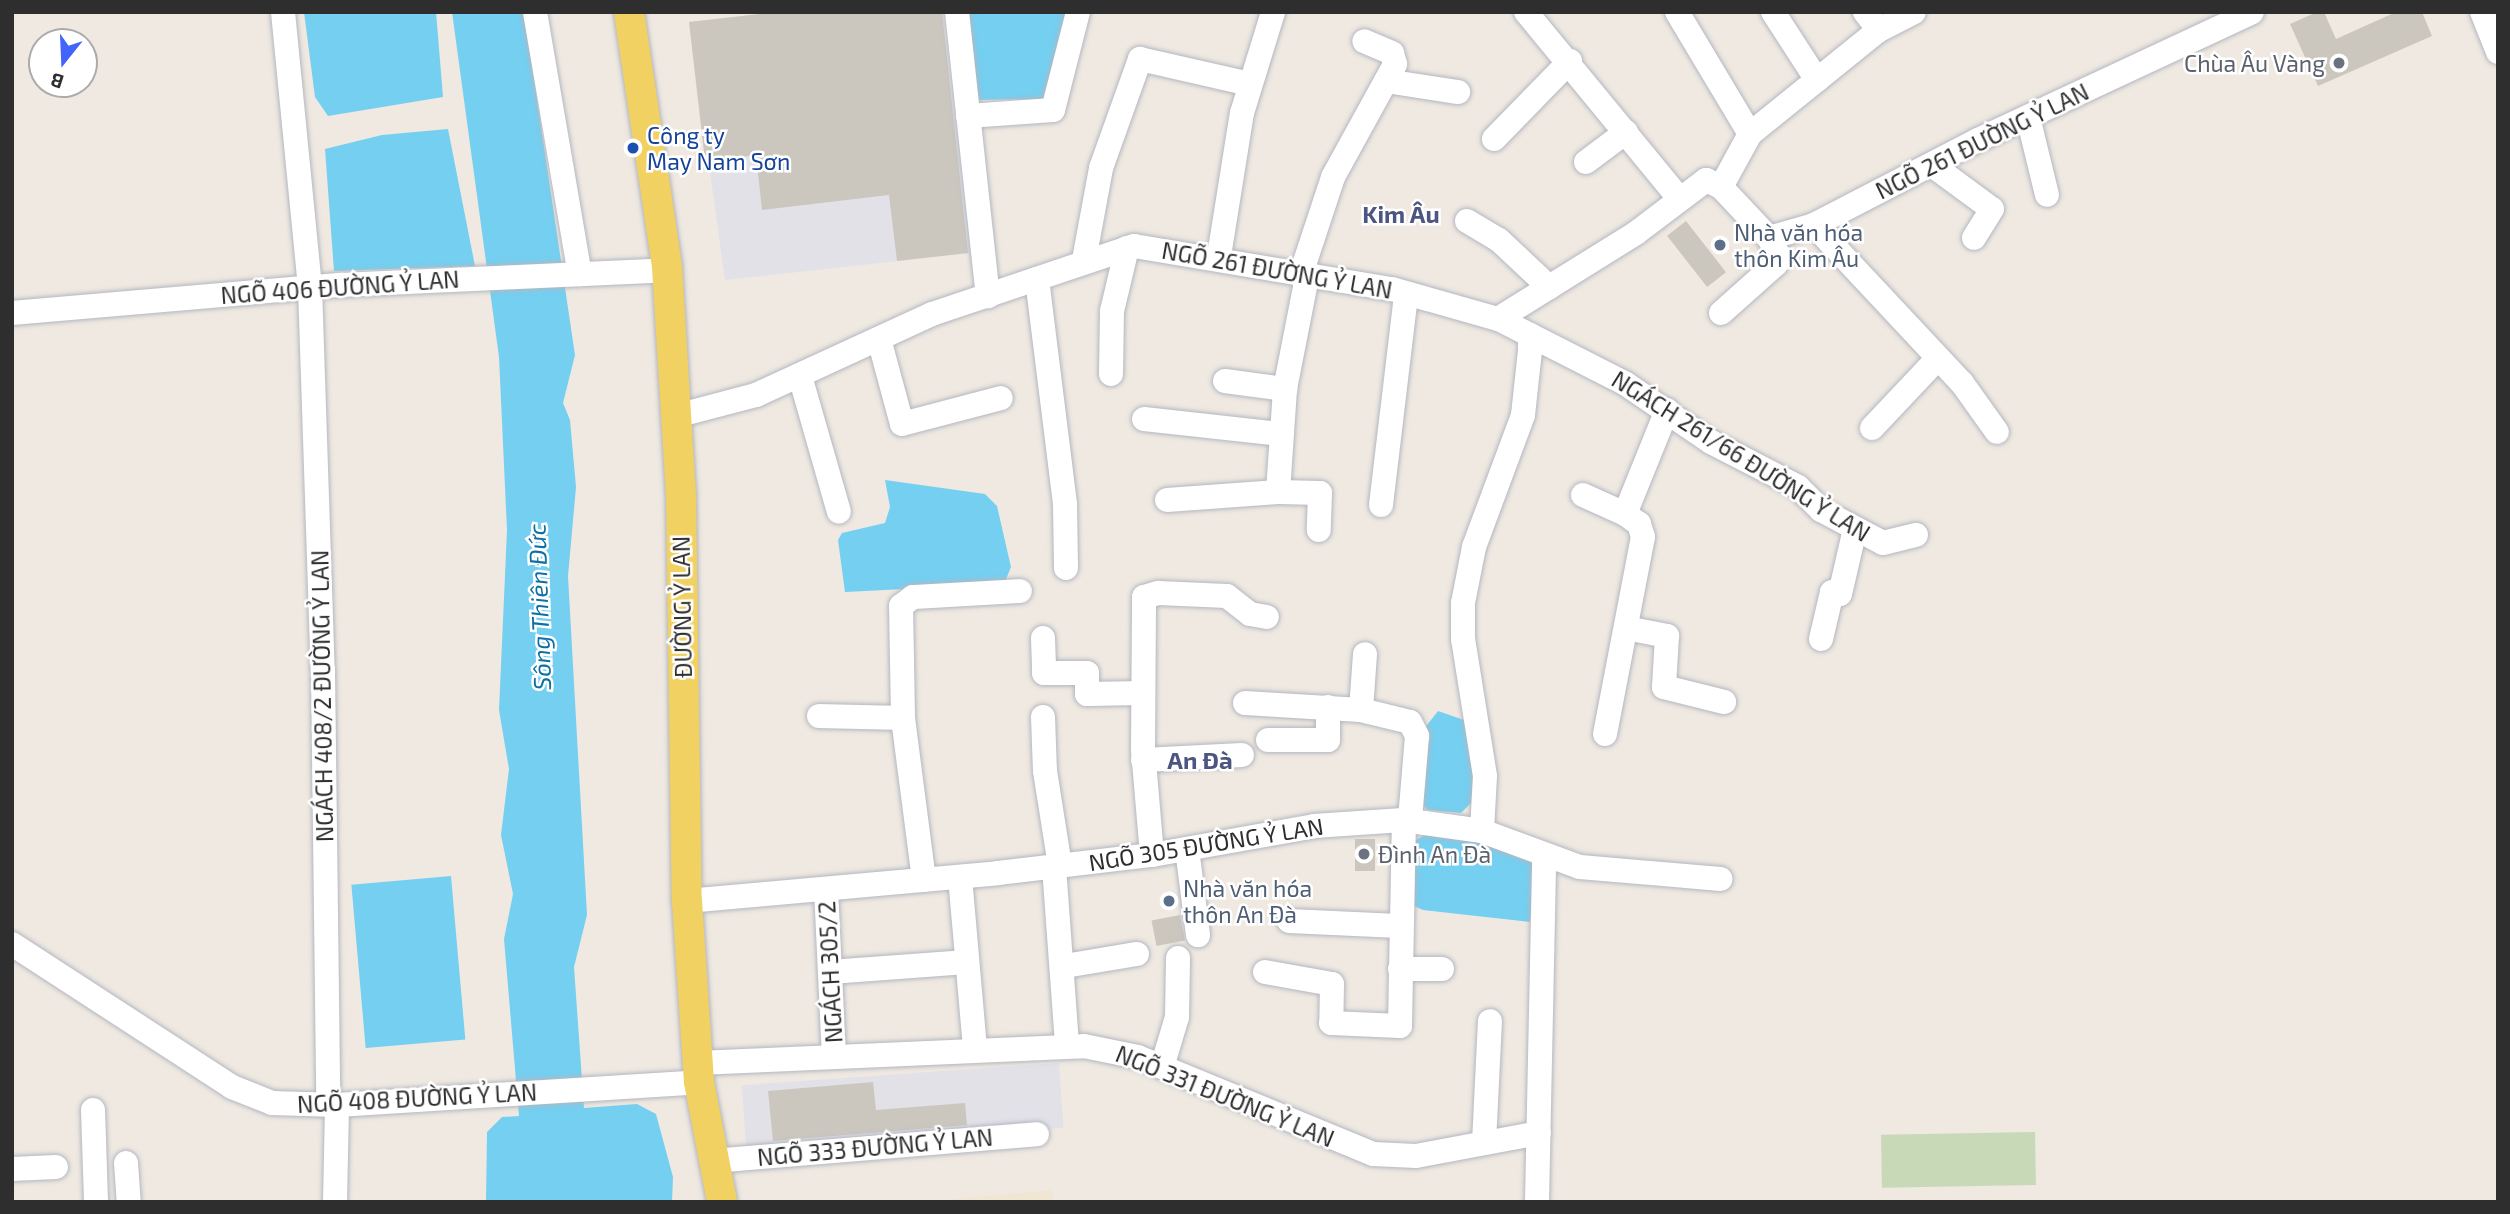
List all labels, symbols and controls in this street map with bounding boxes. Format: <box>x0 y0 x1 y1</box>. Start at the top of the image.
north arrow <box>28 28 98 98</box>
place label: Chùa Âu Vàng <box>2183 49 2325 77</box>
marker: Chùa Âu Vàng <box>2331 55 2347 71</box>
text: B <box>48 69 66 94</box>
street label: NGÕ 261 ĐƯỜNG Ỷ LAN <box>1871 77 2093 205</box>
place label: Công ty May Nam Sơn <box>647 121 791 175</box>
marker: Công ty May Nam Sơn <box>625 140 641 156</box>
district label: Kim Âu <box>1362 200 1440 228</box>
place label: Nhà văn hóa thôn Kim Âu <box>1734 218 1864 272</box>
street label: NGÕ 261 ĐƯỜNG Ỷ LAN <box>1159 236 1395 304</box>
marker: Nhà văn hóa thôn Kim Âu <box>1712 237 1728 253</box>
street label: NGÕ 406 ĐƯỜNG Ỷ LAN <box>219 265 461 309</box>
street label: NGÁCH 261/66 ĐƯỜNG Ỷ LAN <box>1606 365 1876 547</box>
water label: Sông Thiên Đức <box>522 523 556 691</box>
street label: ĐƯỜNG Ỷ LAN <box>667 535 697 679</box>
street label: NGÁCH 408/2 ĐƯỜNG Ỷ LAN <box>306 549 338 843</box>
district label: An Đà <box>1167 746 1233 774</box>
street label: NGÕ 305 ĐƯỜNG Ỷ LAN <box>1086 812 1326 876</box>
place label: Đình An Đà <box>1378 840 1492 868</box>
marker: Đình An Đà <box>1356 846 1372 862</box>
place label: Nhà văn hóa thôn An Đà <box>1183 874 1313 928</box>
marker: Nhà văn hóa thôn An Đà <box>1161 893 1177 909</box>
street label: NGÁCH 305/2 <box>812 900 848 1044</box>
street label: NGÕ 331 ĐƯỜNG Ỷ LAN <box>1111 1039 1339 1153</box>
street label: NGÕ 408 ĐƯỜNG Ỷ LAN <box>296 1078 538 1118</box>
street label: NGÕ 333 ĐƯỜNG Ỷ LAN <box>755 1123 995 1171</box>

